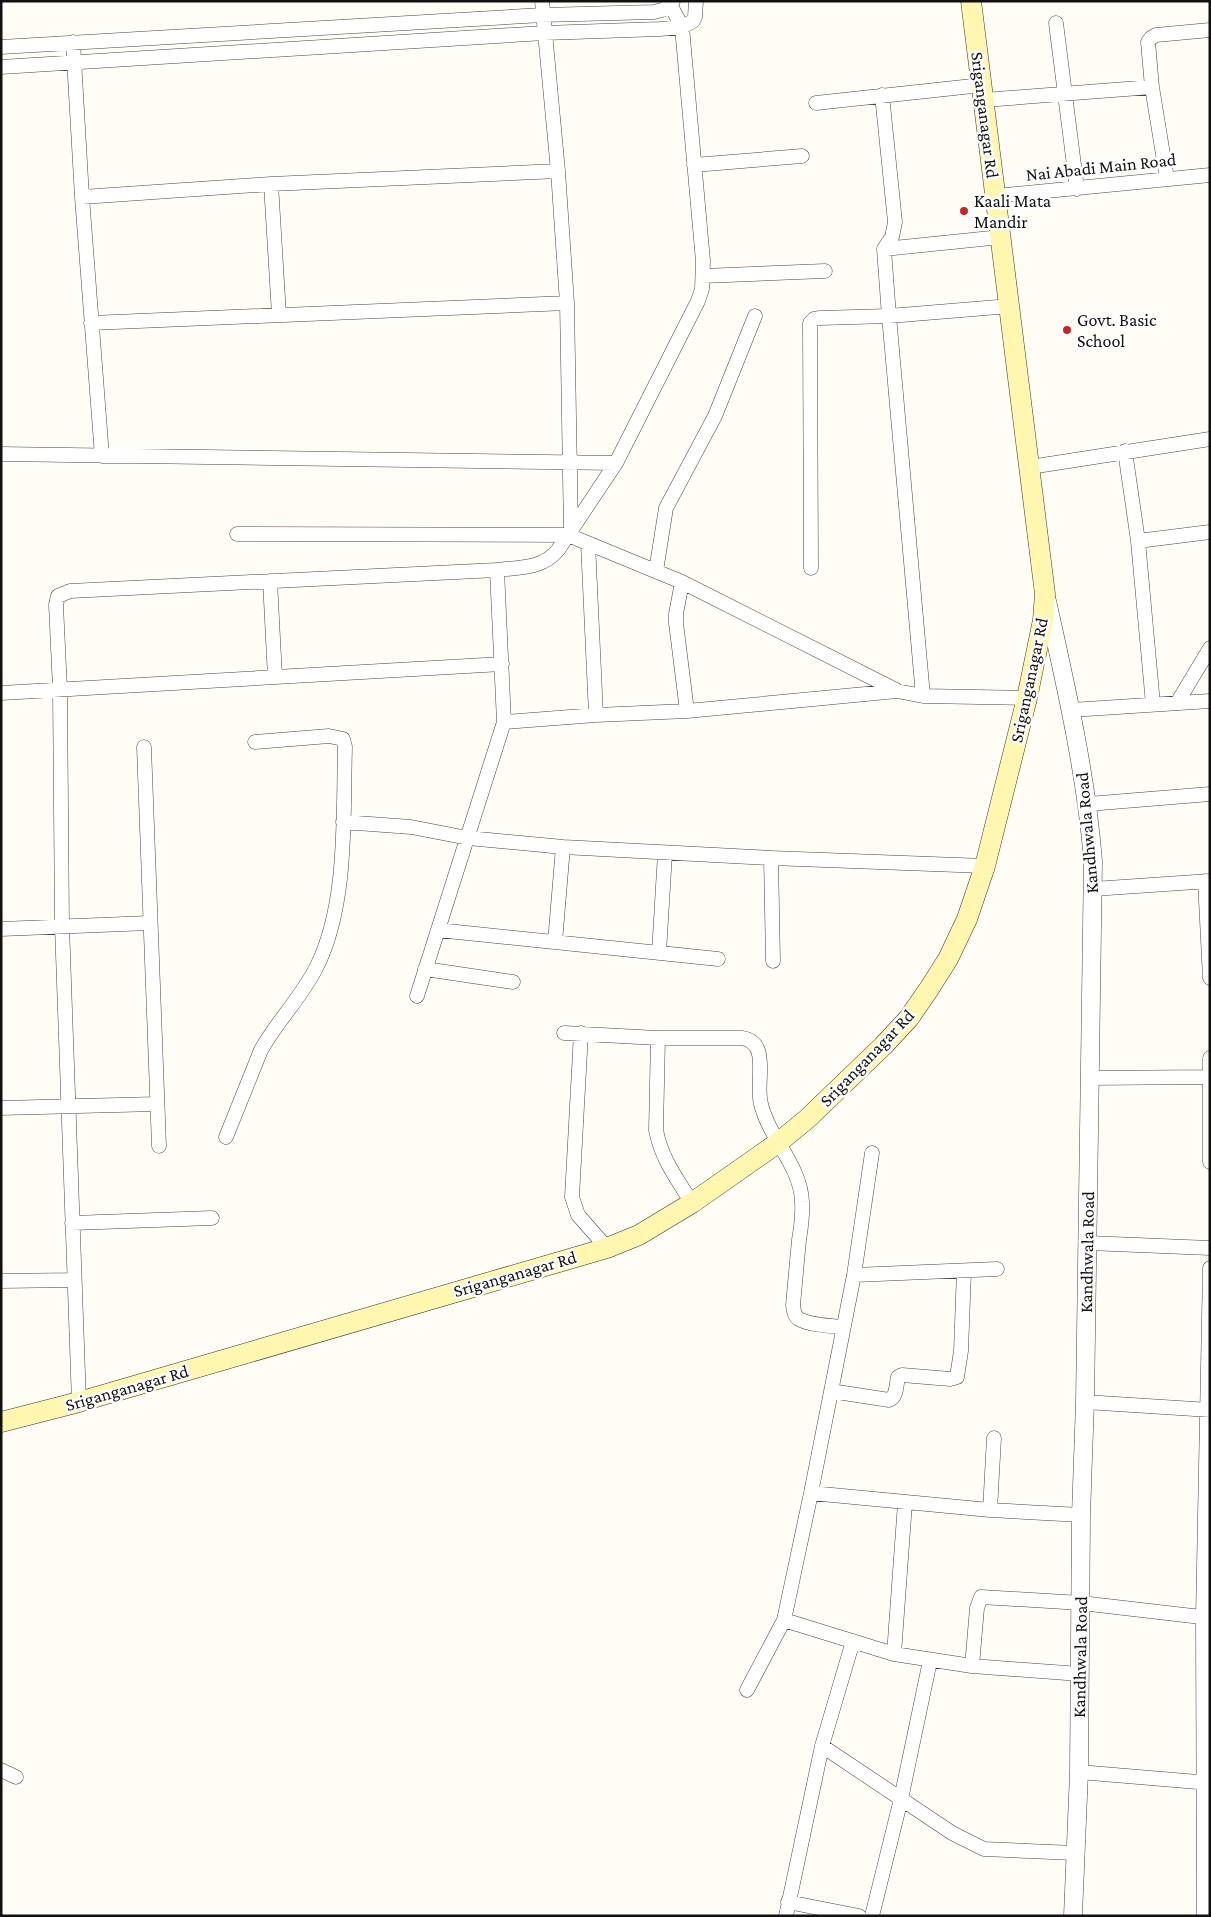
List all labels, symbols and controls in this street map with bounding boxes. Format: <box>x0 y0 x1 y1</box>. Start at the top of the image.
street label: Sriganganagar Rd <box>967 51 1003 180</box>
street label: Nai Abadi Main Road <box>1025 149 1178 185</box>
place label: Kaali Mata Mandir <box>974 191 1051 232</box>
marker: Kaali Mata Mandir <box>958 205 970 217</box>
place label: Govt. Basic School <box>1077 310 1157 351</box>
marker: Govt. Basic School <box>1061 324 1073 336</box>
street label: Sriganganagar Rd <box>1006 615 1052 744</box>
street label: Kandhwala Road <box>1072 771 1102 894</box>
street label: Sriganganagar Rd <box>816 1005 919 1111</box>
street label: Kandhwala Road <box>1076 1190 1098 1313</box>
street label: Sriganganagar Rd <box>451 1247 579 1301</box>
street label: Sriganganagar Rd <box>63 1361 191 1415</box>
street label: Kandhwala Road <box>1069 1595 1091 1718</box>

